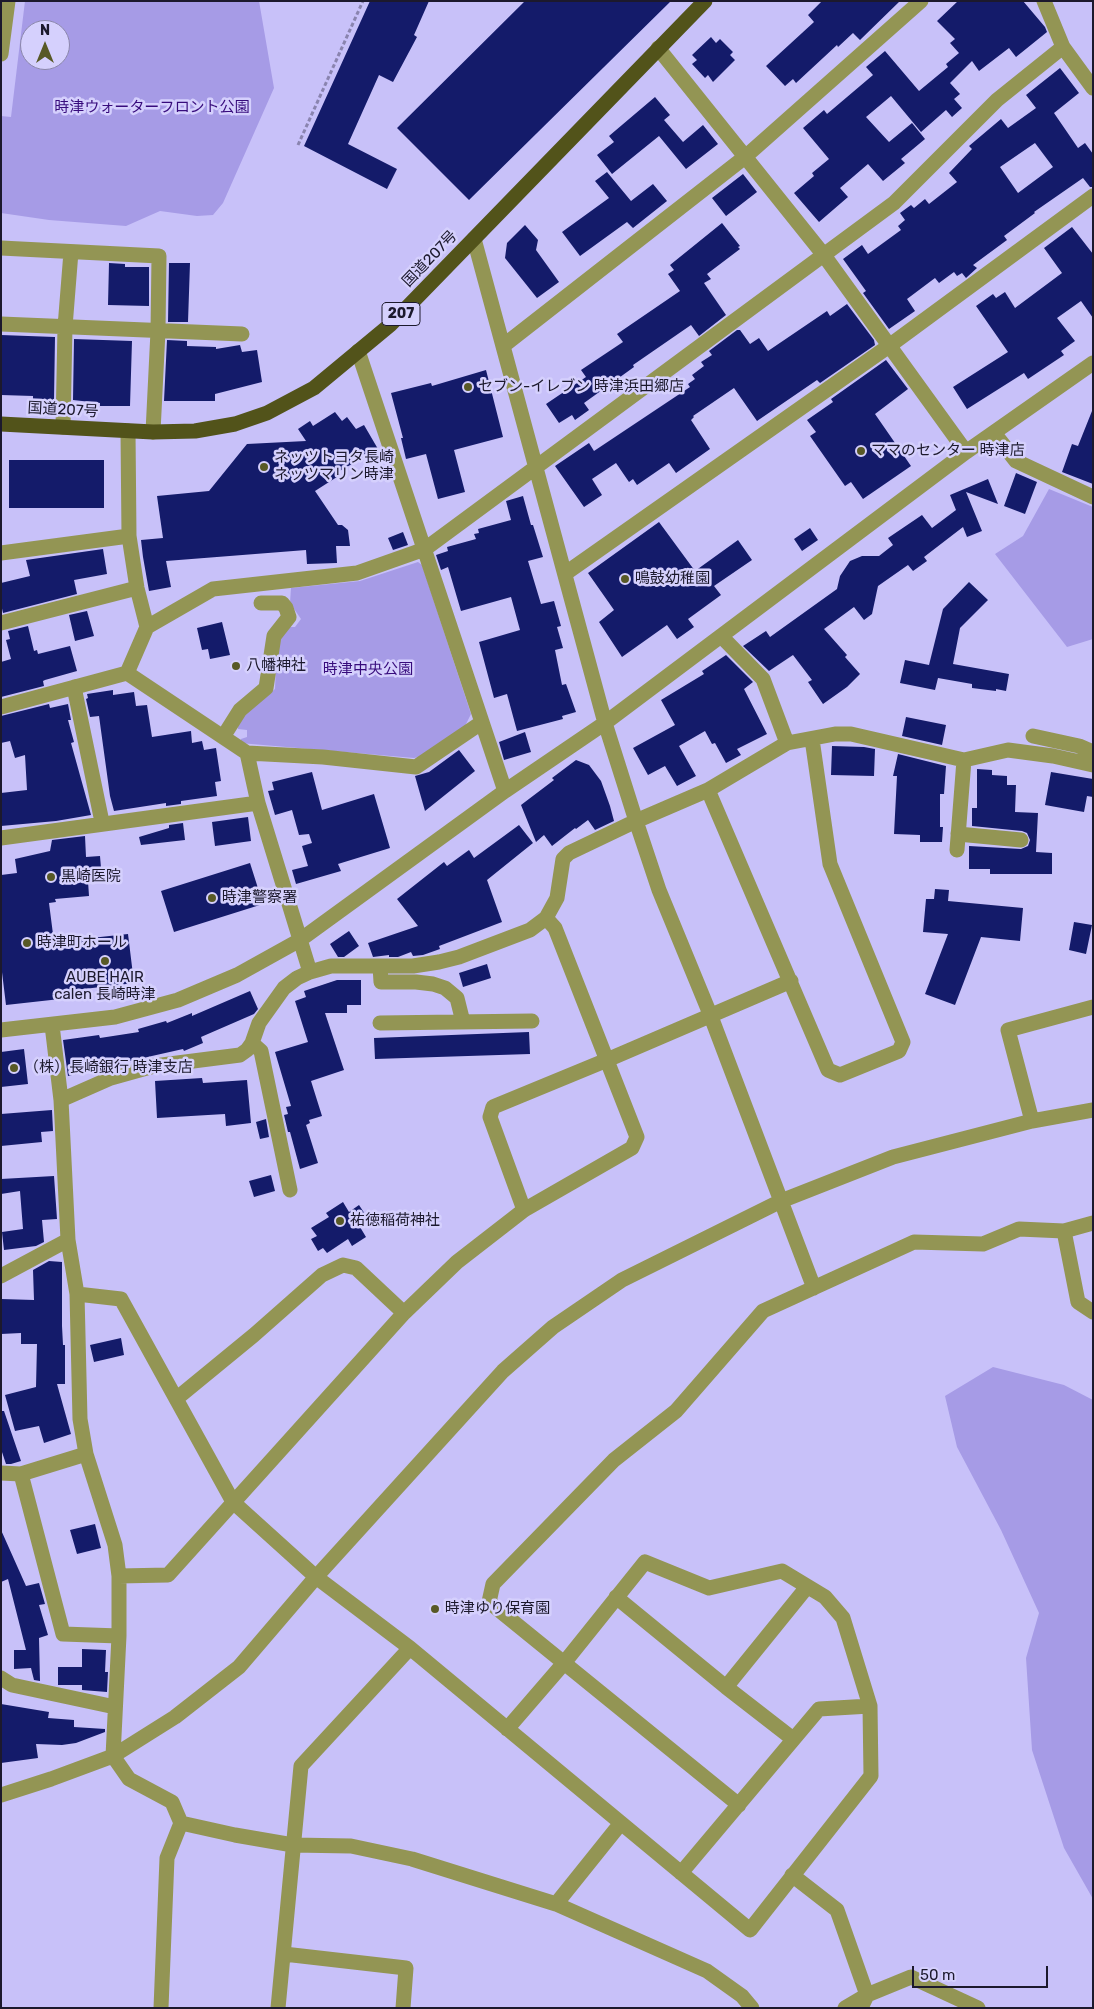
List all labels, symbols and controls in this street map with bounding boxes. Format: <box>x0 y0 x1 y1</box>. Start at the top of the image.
north arrow <box>20 20 70 70</box>
text: N <box>40 22 50 39</box>
park label: 時津ウォーターフロント公園 <box>55 99 249 117</box>
street label: 国道207号 <box>399 227 461 291</box>
road number: 207 <box>382 302 420 326</box>
place label: セブン-イレブン 時津浜田郷店 <box>478 378 684 396</box>
marker: セブン-イレブン 時津浜田郷店 <box>462 381 474 393</box>
street label: 国道207号 <box>27 399 99 421</box>
place label: ママのセンター 時津店 <box>871 442 1025 460</box>
marker: ママのセンター 時津店 <box>855 445 867 457</box>
place label: ネッツトヨタ長崎 ネッツマリン時津 <box>274 449 394 484</box>
marker: ネッツトヨタ長崎 ネッツマリン時津 <box>258 461 270 473</box>
place label: 鳴鼓幼稚園 <box>635 570 710 588</box>
marker: 鳴鼓幼稚園 <box>619 573 631 585</box>
place label: 八幡神社 <box>246 657 306 675</box>
marker: 八幡神社 <box>230 660 242 672</box>
park label: 時津中央公園 <box>323 661 413 679</box>
place label: 黒崎医院 <box>61 868 121 886</box>
marker: 黒崎医院 <box>45 871 57 883</box>
place label: 時津警察署 <box>222 889 297 907</box>
marker: 時津警察署 <box>206 892 218 904</box>
place label: 時津町ホール <box>37 934 127 952</box>
marker: 時津町ホール <box>21 937 33 949</box>
marker: AUBE HAIR calen 長崎時津 <box>99 955 111 967</box>
place label: AUBE HAIR calen 長崎時津 <box>54 969 156 1004</box>
place label: （株）長崎銀行 時津支店 <box>24 1059 193 1077</box>
marker: （株）長崎銀行 時津支店 <box>8 1062 20 1074</box>
place label: 祐徳稲荷神社 <box>350 1212 440 1230</box>
marker: 祐徳稲荷神社 <box>334 1215 346 1227</box>
place label: 時津ゆり保育園 <box>445 1600 550 1618</box>
marker: 時津ゆり保育園 <box>429 1603 441 1615</box>
scale bar <box>914 1956 1050 1988</box>
text: 50 m <box>920 1966 955 1984</box>

